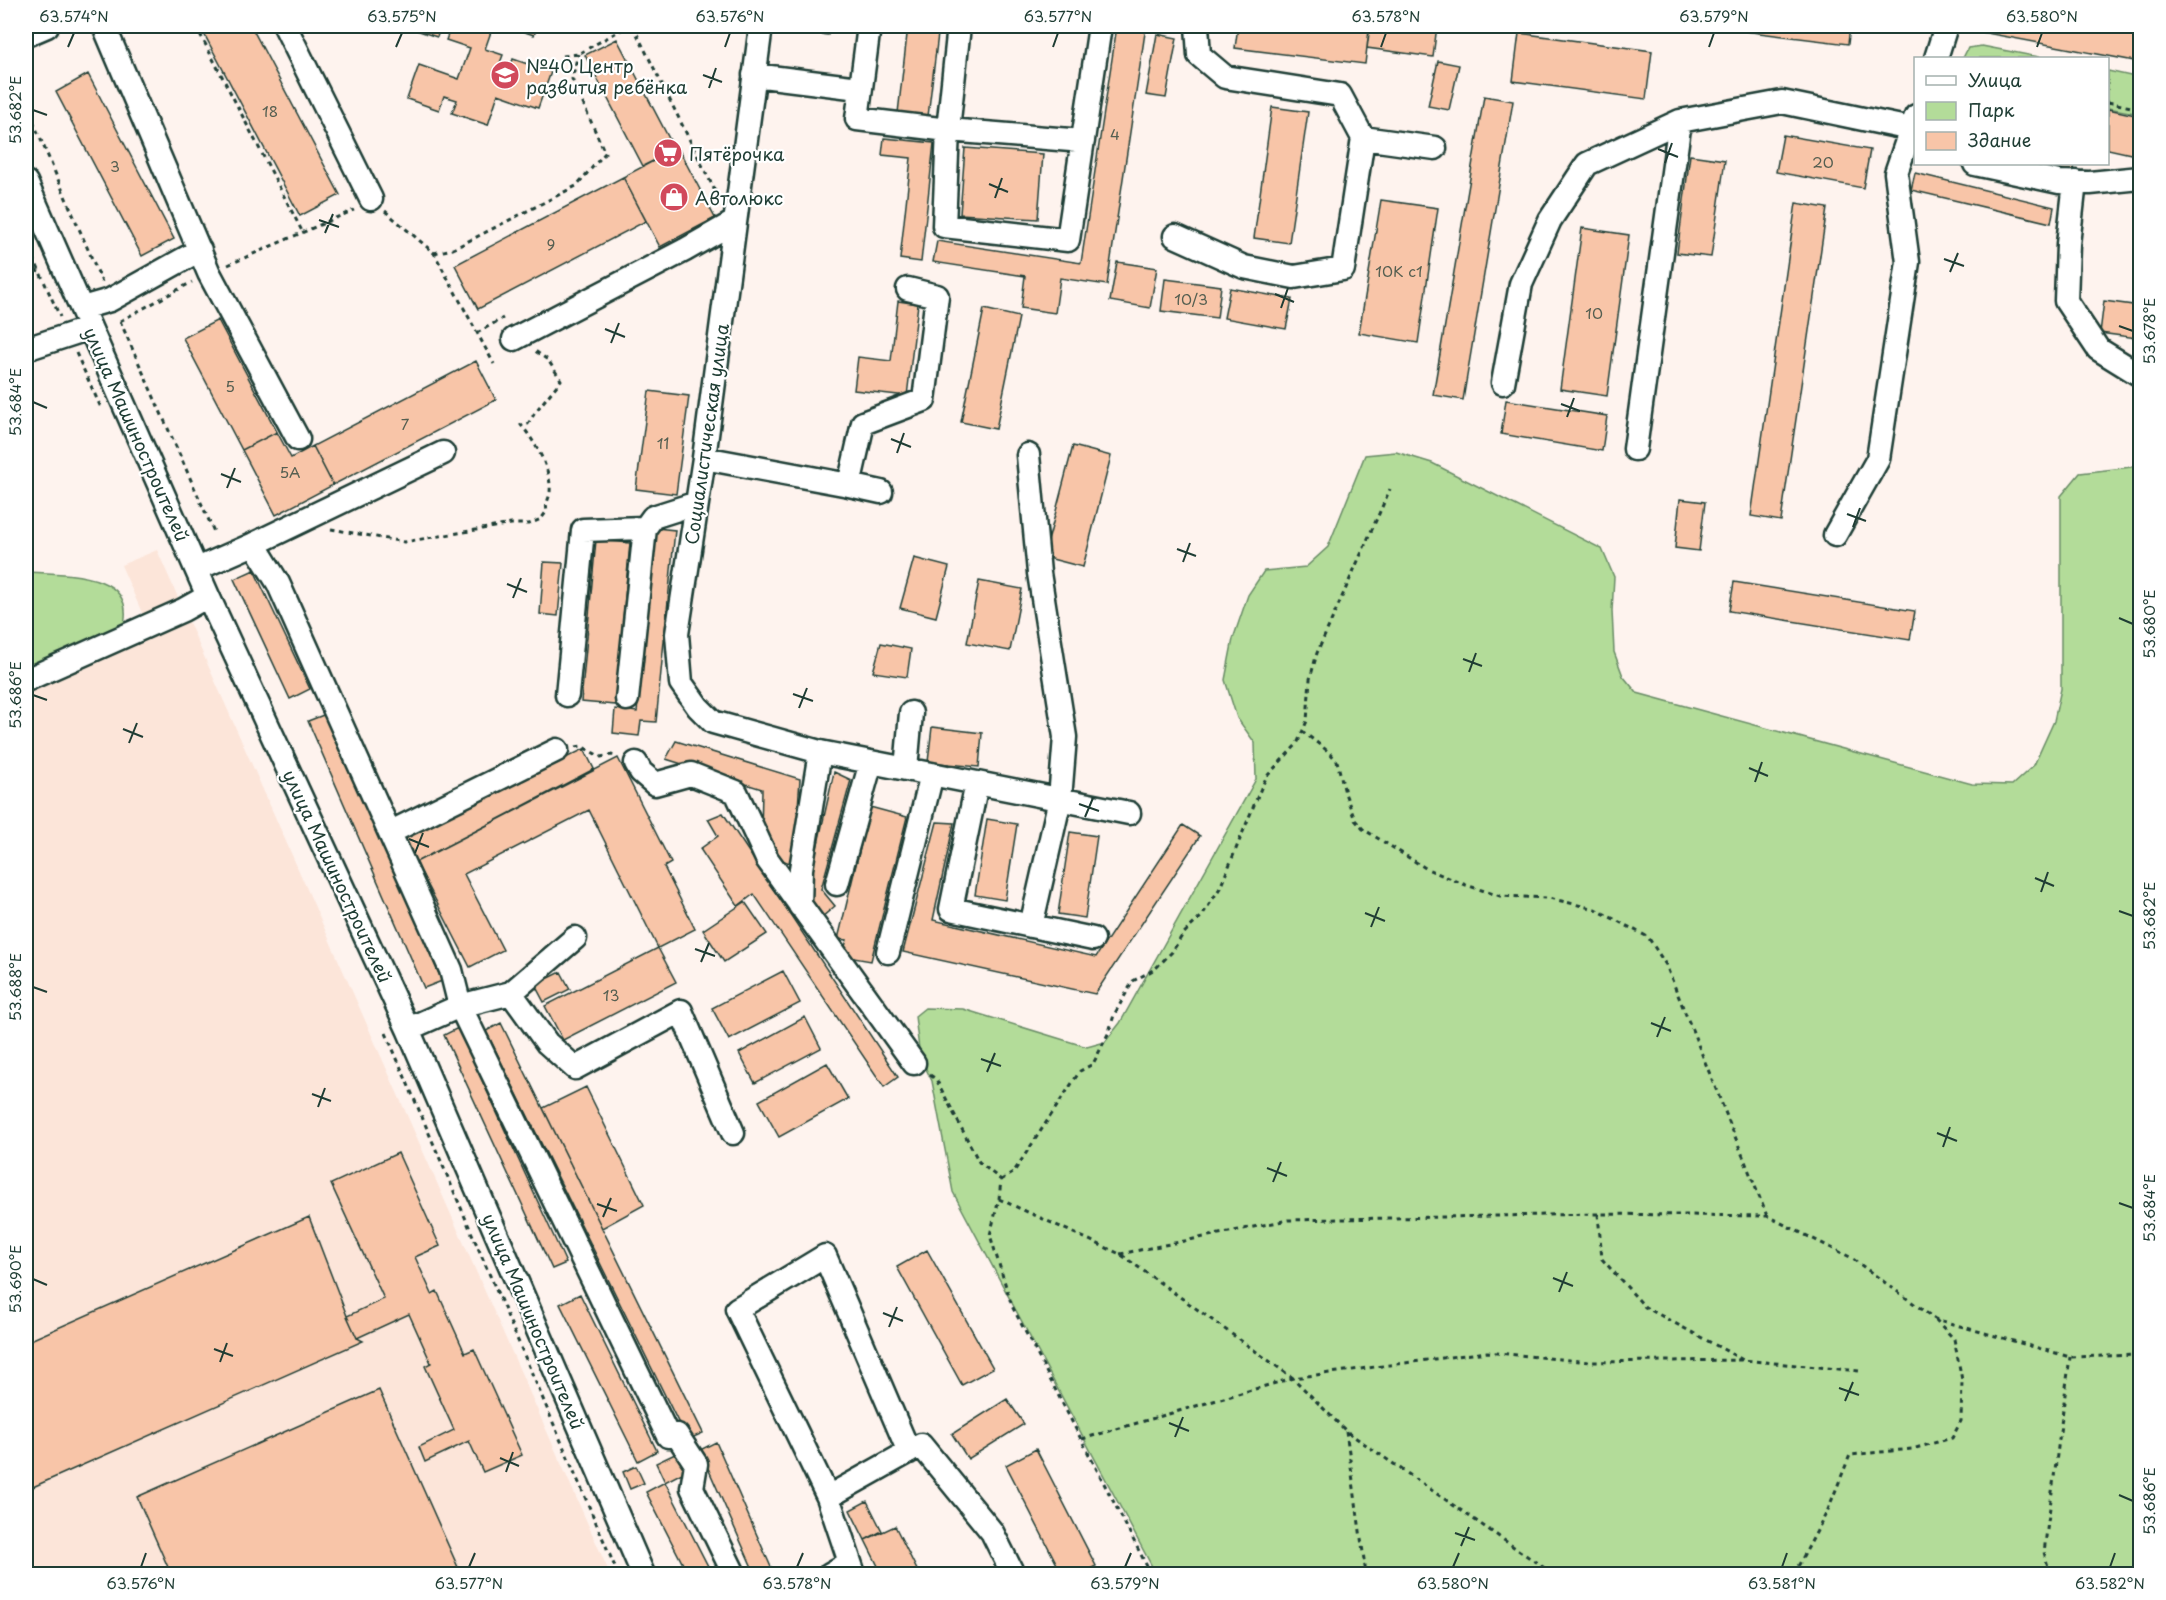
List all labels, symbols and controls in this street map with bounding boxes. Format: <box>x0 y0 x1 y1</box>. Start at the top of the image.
text: 63.574°N <box>39 4 109 27</box>
text: 63.575°N <box>367 4 437 27</box>
text: 63.576°N <box>695 4 765 27</box>
text: 63.577°N <box>1024 4 1092 27</box>
text: 63.578°N <box>1351 4 1421 27</box>
text: 63.579°N <box>1679 4 1749 27</box>
text: 63.580°N <box>2006 4 2078 27</box>
place label: №40 Центр развития ребёнка <box>526 52 688 100</box>
legend <box>1914 57 2109 165</box>
school or university icon: №40 Центр развития ребёнка <box>489 59 521 91</box>
text: Улица <box>1968 66 2022 93</box>
text: 53.682°E <box>3 76 26 144</box>
text: Парк <box>1968 96 2015 123</box>
house number: 18 <box>262 99 278 122</box>
house number: 4 <box>1110 122 1120 145</box>
text: Здание <box>1968 126 2031 153</box>
supermarket icon: Пятёрочка <box>652 137 684 169</box>
place label: Пятёрочка <box>689 140 785 167</box>
house number: 20 <box>1812 150 1834 173</box>
house number: 3 <box>110 154 120 177</box>
shop icon: Автолюкс <box>658 181 690 213</box>
place label: Автолюкс <box>695 184 783 211</box>
house number: 9 <box>547 232 555 255</box>
house number: 10К с1 <box>1375 259 1423 282</box>
house number: 10/3 <box>1174 287 1208 310</box>
text: 53.678°E <box>2137 297 2160 365</box>
house number: 10 <box>1585 301 1603 324</box>
street label: Социалистическая улица <box>677 321 735 546</box>
street label: улица Машиностроителей <box>77 322 197 546</box>
text: 53.684°E <box>3 368 26 436</box>
house number: 5 <box>225 374 235 397</box>
house number: 7 <box>401 412 410 435</box>
house number: 11 <box>657 431 669 454</box>
house number: 5А <box>279 460 301 483</box>
text: 53.680°E <box>2137 589 2160 659</box>
text: 53.686°E <box>3 661 26 729</box>
street label: улица Машиностроителей <box>277 765 399 987</box>
text: 53.682°E <box>2137 882 2160 950</box>
text: 53.688°E <box>3 953 26 1021</box>
house number: 13 <box>603 983 619 1006</box>
text: 53.684°E <box>2137 1174 2160 1242</box>
street label: улица Машиностроителей <box>476 1209 592 1433</box>
text: 53.690°E <box>3 1244 26 1314</box>
text: 53.686°E <box>2137 1467 2160 1535</box>
text: 63.576°N <box>106 1571 176 1594</box>
text: 63.577°N <box>435 1571 503 1594</box>
text: 63.578°N <box>762 1571 832 1594</box>
text: 63.579°N <box>1090 1571 1160 1594</box>
text: 63.580°N <box>1417 1571 1489 1594</box>
text: 63.581°N <box>1748 1571 1816 1594</box>
text: 63.582°N <box>2075 1571 2145 1594</box>

